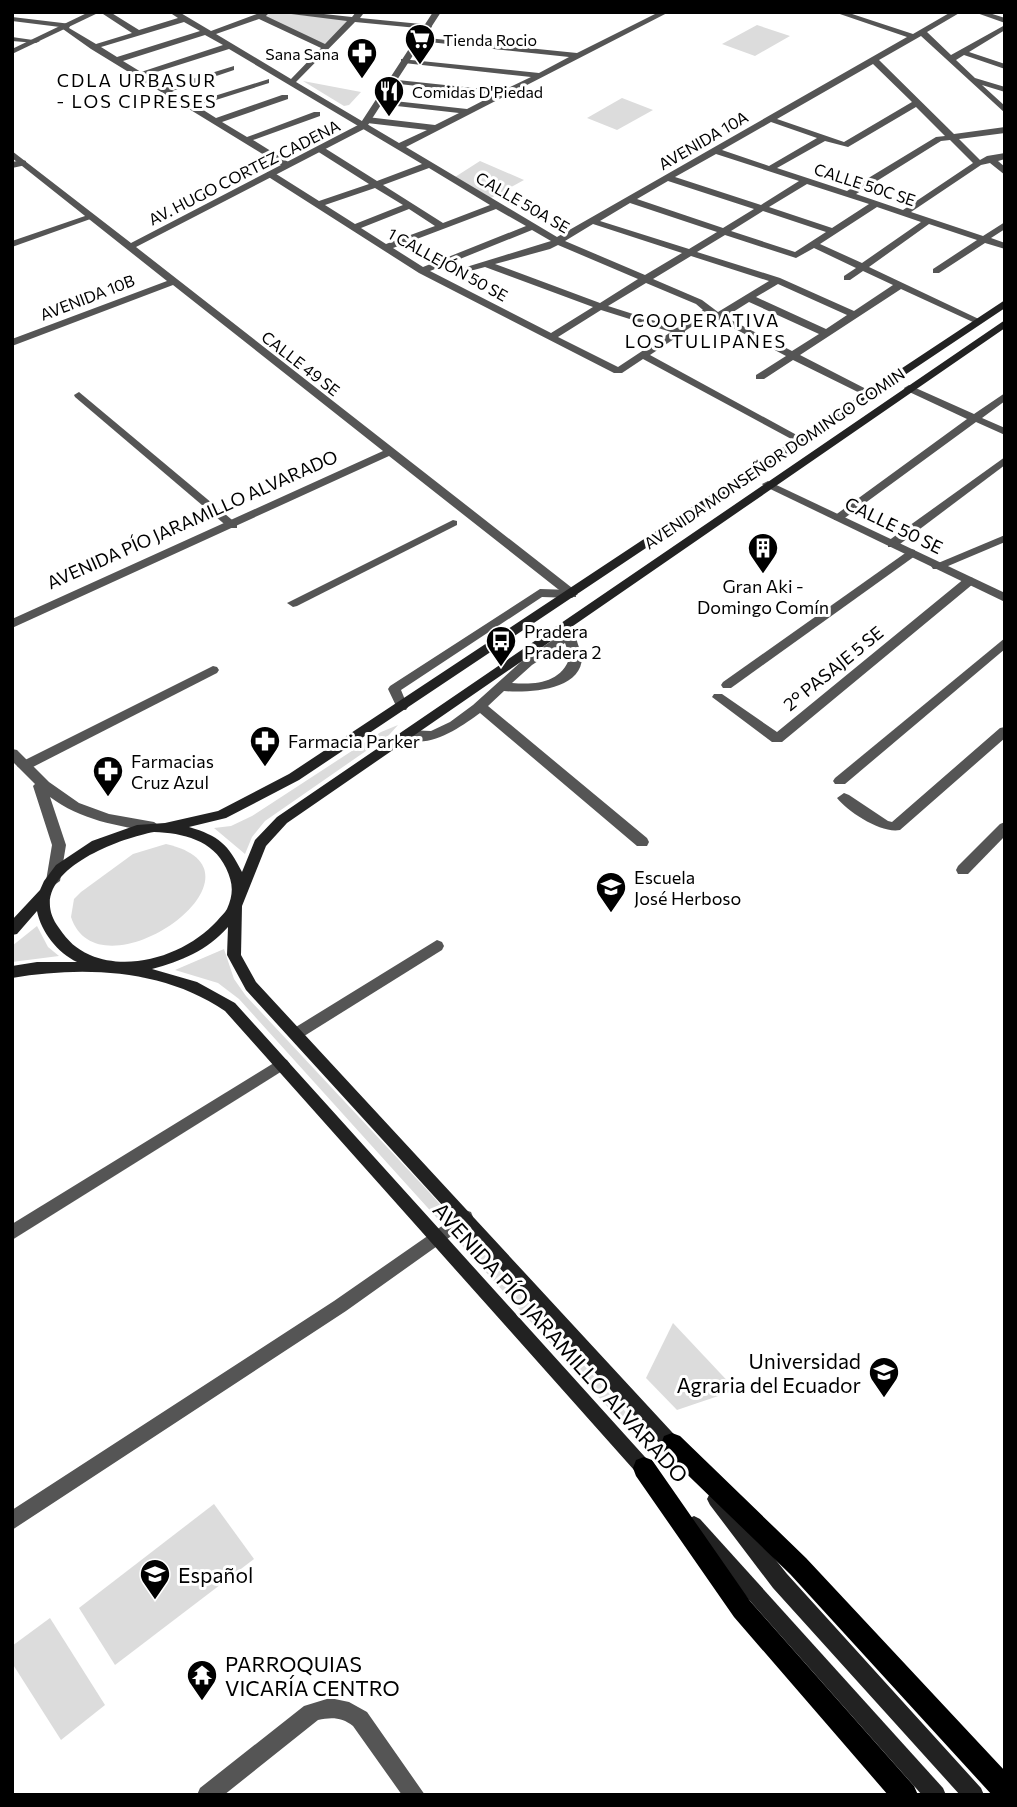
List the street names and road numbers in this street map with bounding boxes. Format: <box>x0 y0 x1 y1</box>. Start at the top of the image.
street label: AVENIDA 10A <box>655 107 751 173</box>
street label: AV. HUGO CORTEZ CADENA <box>145 115 343 229</box>
street label: CALLE 50C SE <box>812 159 918 209</box>
street label: CALLE 50A SE <box>473 167 573 237</box>
street label: 1 CALLEJÓN 50 SE <box>385 223 511 305</box>
street label: AVENIDA 10B <box>37 270 137 324</box>
street label: CALLE 49 SE <box>258 327 344 399</box>
street label: AVENIDA MONSEÑOR DOMINGO COMIN <box>640 363 908 553</box>
street label: AVENIDA PÍO JARAMILLO ALVARADO <box>43 445 341 593</box>
street label: CALLE 50 SE <box>841 492 947 558</box>
street label: 2° PASAJE 5 SE <box>779 621 887 715</box>
street label: AVENIDA PÍO JARAMILLO ALVARADO <box>428 1197 694 1487</box>

